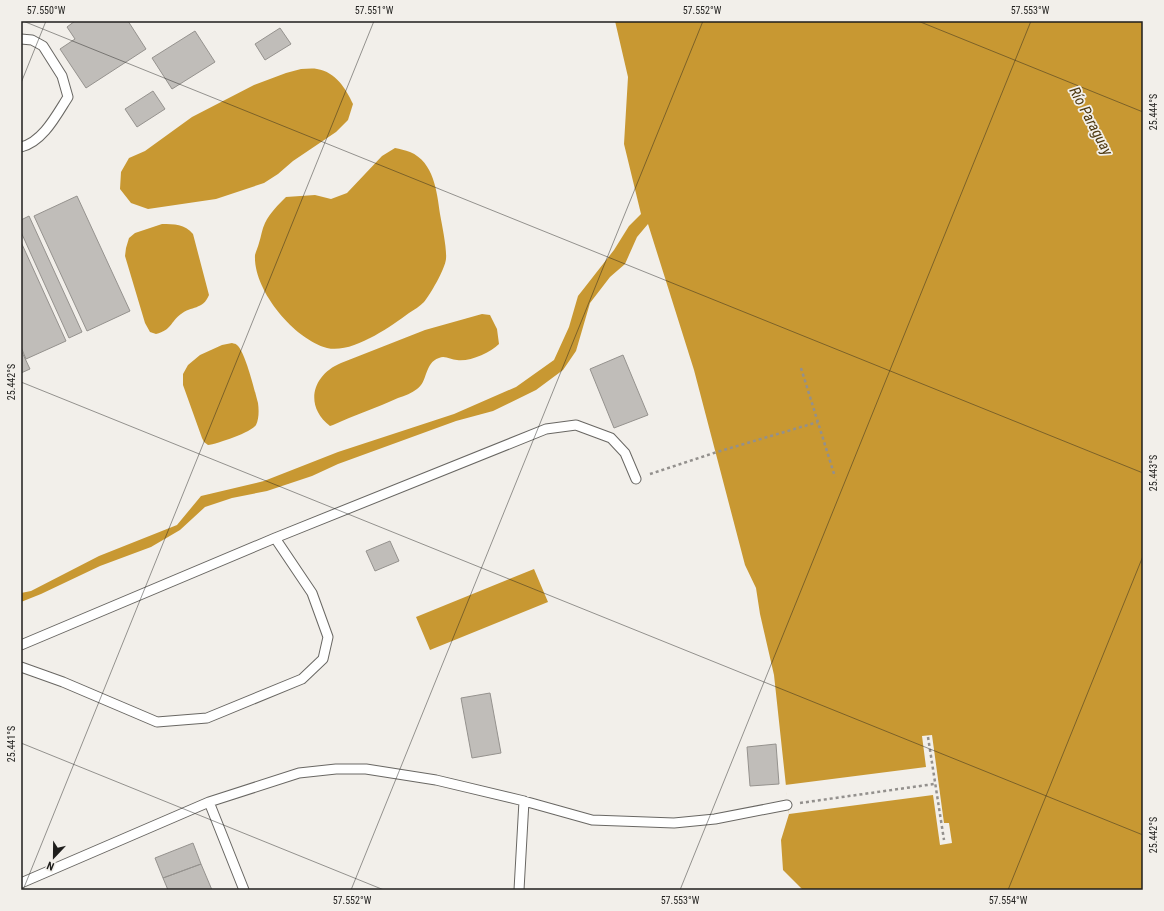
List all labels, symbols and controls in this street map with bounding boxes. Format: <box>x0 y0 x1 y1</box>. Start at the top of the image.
text: 57.550°W <box>27 5 66 16</box>
text: 57.551°W <box>355 5 394 16</box>
text: 57.552°W <box>683 5 722 16</box>
text: 57.553°W <box>1011 5 1050 16</box>
water label: Río Paraguay <box>1065 84 1117 159</box>
text: 25.444°S <box>1148 94 1159 130</box>
text: 25.442°S <box>6 364 17 400</box>
text: 25.443°S <box>1148 455 1159 491</box>
text: 25.441°S <box>6 726 17 762</box>
text: 25.442°S <box>1148 817 1159 853</box>
north arrow <box>34 837 74 877</box>
text: N <box>45 858 56 873</box>
text: 57.552°W <box>333 895 372 906</box>
text: 57.553°W <box>661 895 700 906</box>
text: 57.554°W <box>989 895 1028 906</box>

